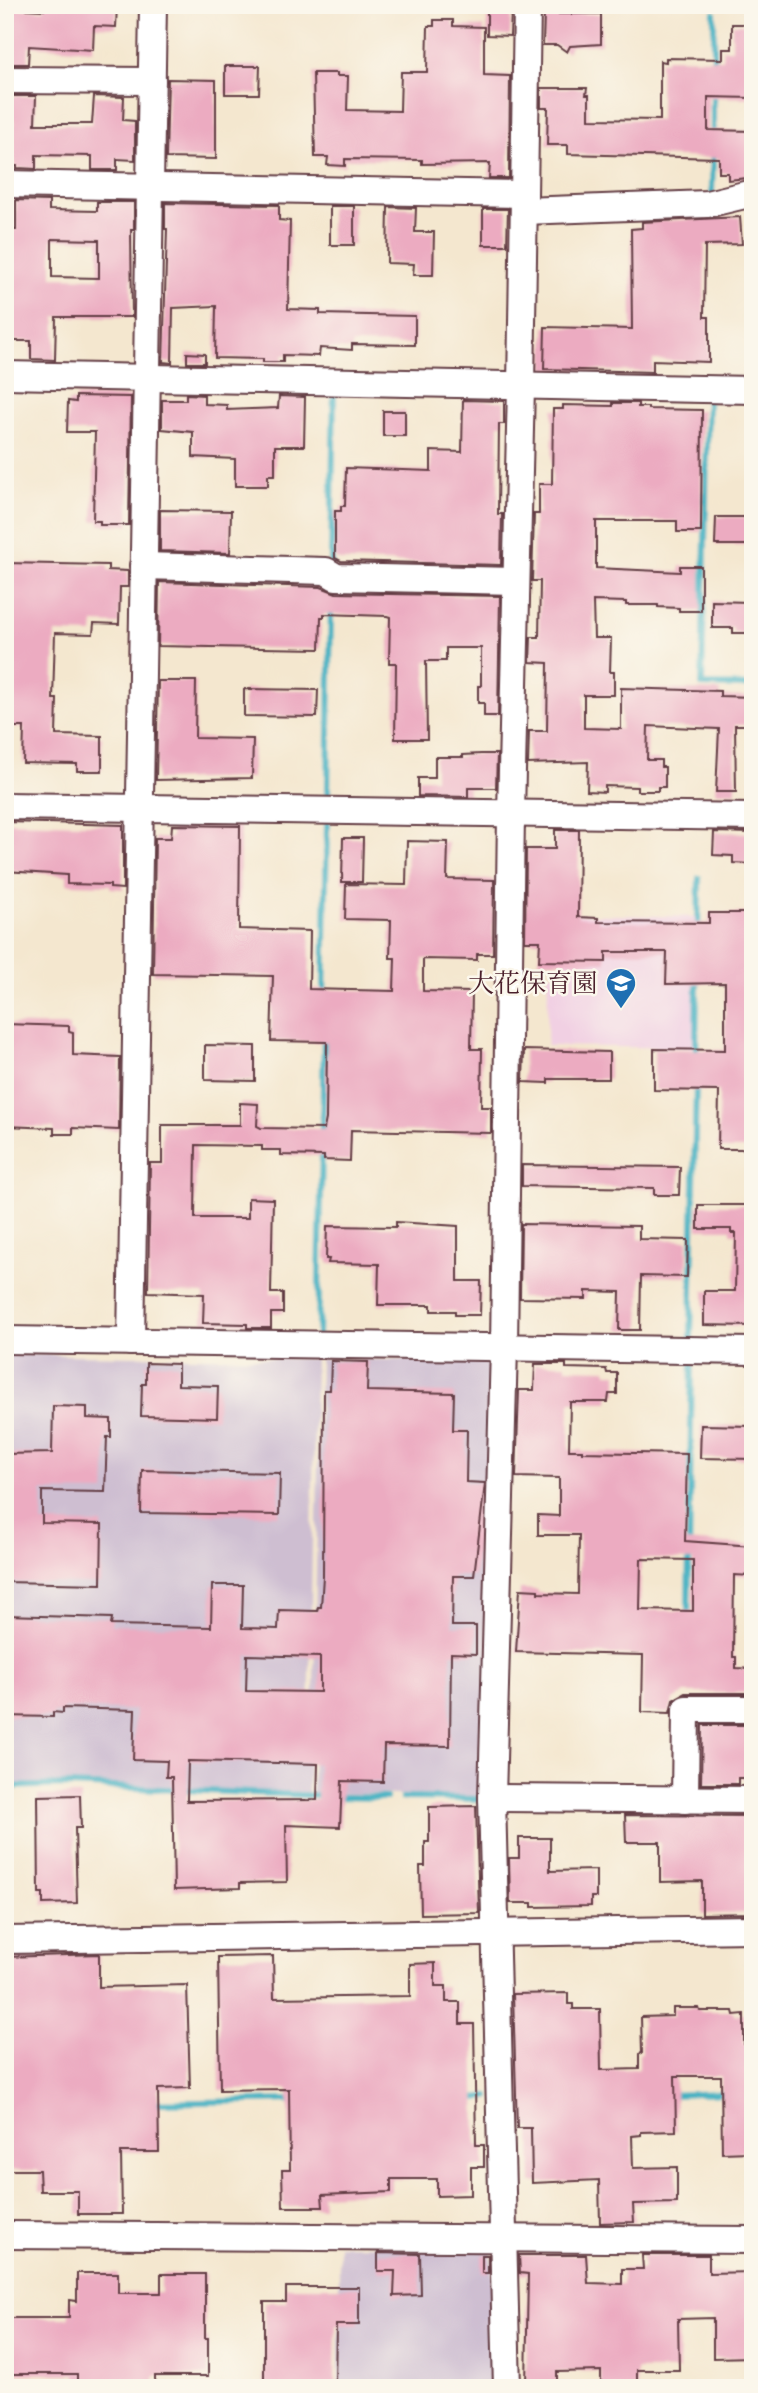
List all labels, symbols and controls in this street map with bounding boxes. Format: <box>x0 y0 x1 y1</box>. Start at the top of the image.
school or university icon: 大花保育園 <box>604 966 638 1010</box>
place label: 大花保育園 <box>468 968 598 999</box>

